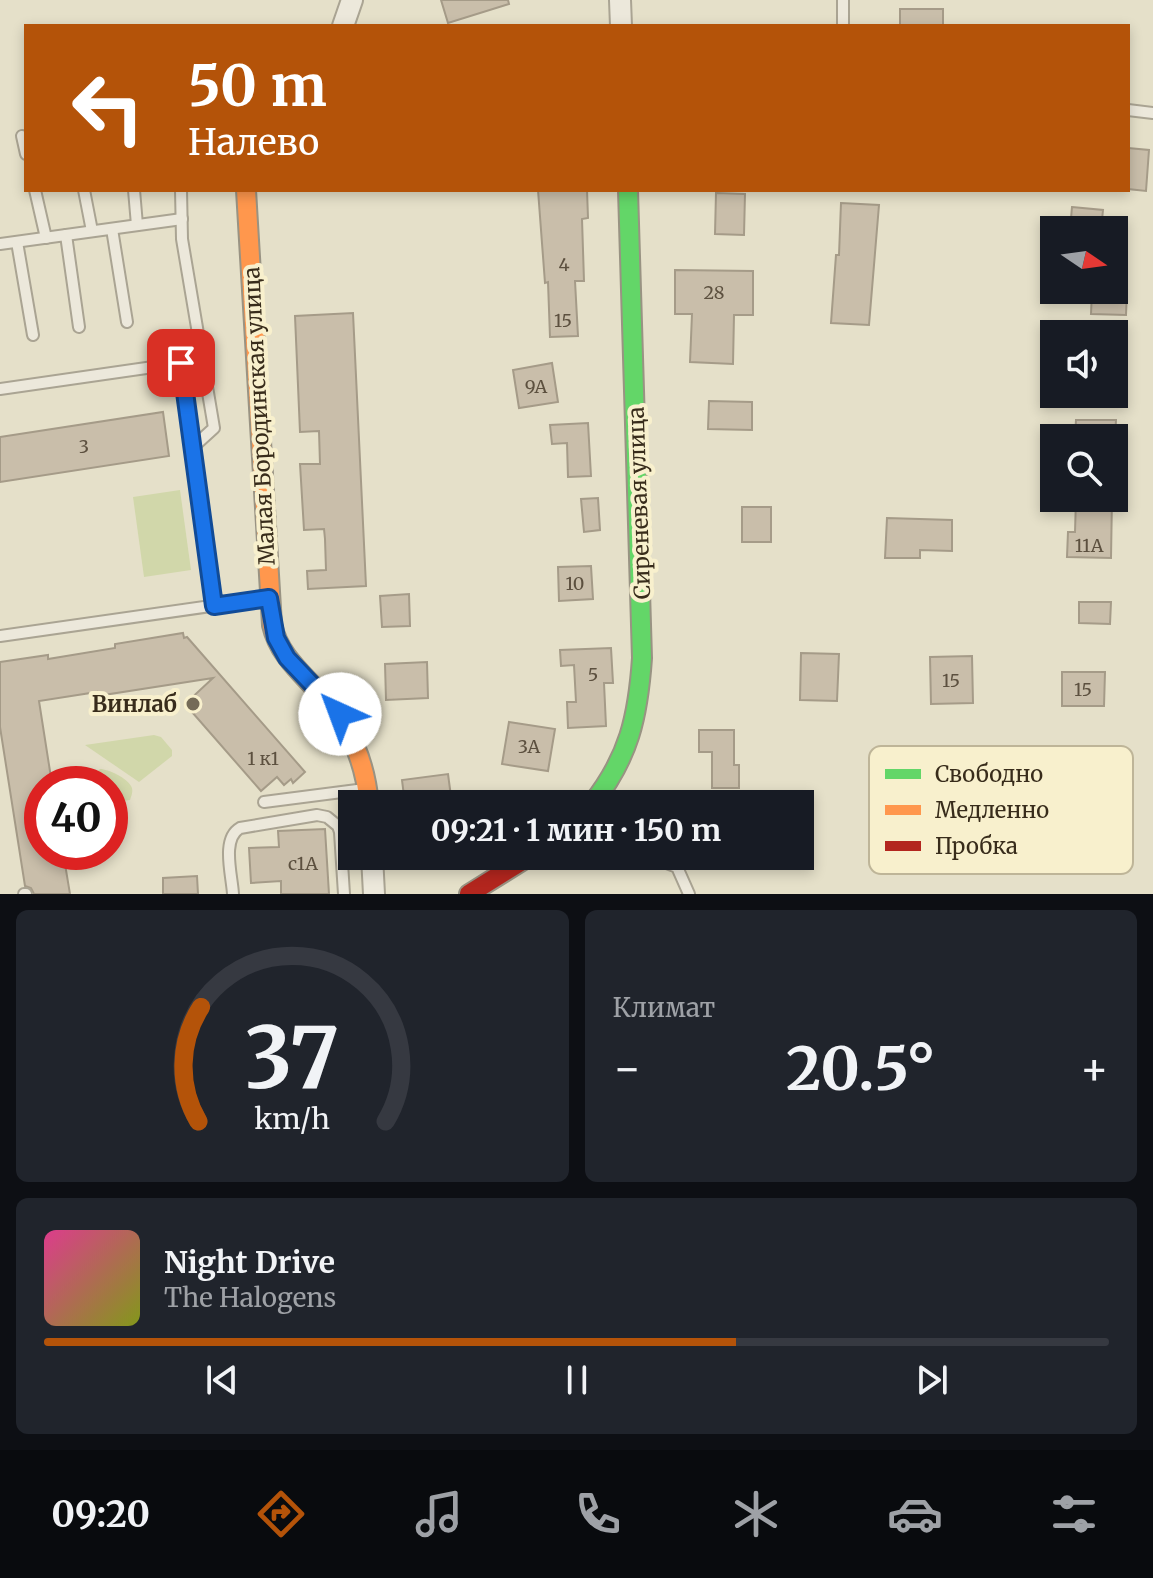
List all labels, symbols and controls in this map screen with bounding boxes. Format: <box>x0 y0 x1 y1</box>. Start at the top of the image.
text: 50 m <box>188 51 327 121</box>
icon: left <box>56 56 160 160</box>
text: Налево <box>188 120 319 165</box>
north arrow <box>1040 216 1128 304</box>
map controls <box>1040 216 1128 512</box>
house number: 4 <box>558 253 570 276</box>
street label: Малая Бородинская улица <box>237 266 281 566</box>
house number: 28 <box>703 281 725 304</box>
house number: 15 <box>554 309 572 332</box>
button: sound <box>1040 320 1128 408</box>
pin <box>147 329 215 397</box>
icon: arrive <box>159 341 203 385</box>
house number: 9А <box>525 375 548 398</box>
street label: Сиреневая улица <box>622 406 656 600</box>
button: search <box>1040 424 1128 512</box>
house number: 3 <box>79 435 89 458</box>
house number: 11А <box>1075 534 1104 557</box>
house number: 10 <box>566 572 584 595</box>
house number: 5 <box>588 663 598 686</box>
house number: 15 <box>942 669 960 692</box>
position arrow <box>298 672 382 756</box>
house number: 15 <box>1074 678 1092 701</box>
place label: Винлаб <box>92 690 177 718</box>
marker: Винлаб <box>184 695 202 713</box>
house number: 3А <box>518 735 541 758</box>
legend <box>869 746 1133 874</box>
house number: 1 к1 <box>247 747 279 770</box>
text: Свободно <box>935 760 1043 788</box>
speed limit sign: 40 <box>24 766 128 870</box>
text: Медленно <box>935 796 1049 824</box>
text: 09:21 · 1 мин · 150 m <box>431 811 721 849</box>
text: Пробка <box>935 832 1018 860</box>
house number: с1А <box>288 852 318 875</box>
text: Климат <box>613 991 715 1024</box>
text: 37 <box>245 1006 339 1111</box>
text: 20.5° <box>786 1031 936 1106</box>
text: − <box>613 1041 642 1096</box>
text: + <box>1080 1041 1109 1096</box>
text: km/h <box>254 1101 330 1137</box>
text: Night Drive <box>164 1243 335 1281</box>
text: The Halogens <box>164 1281 336 1314</box>
icon: previous <box>200 1358 244 1402</box>
icon: pause <box>555 1358 599 1402</box>
icon: next <box>910 1358 954 1402</box>
icon: directions <box>253 1486 309 1542</box>
icon: music <box>411 1486 467 1542</box>
icon: phone <box>570 1486 626 1542</box>
icon: climate <box>728 1486 784 1542</box>
icon: car <box>887 1486 943 1542</box>
icon: filters <box>1046 1486 1102 1542</box>
text: 09:20 <box>51 1492 150 1537</box>

